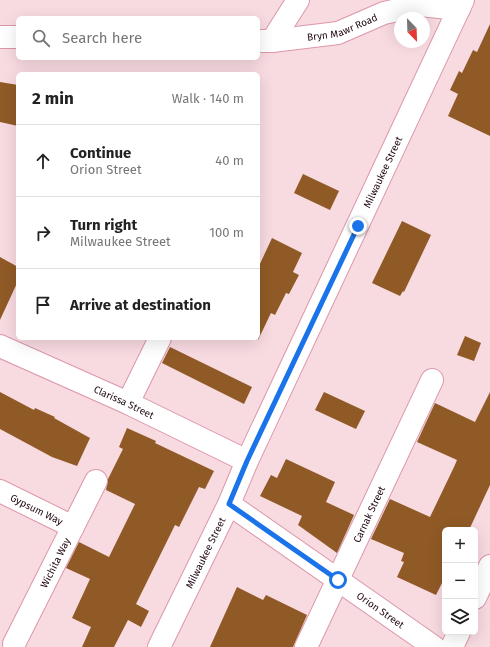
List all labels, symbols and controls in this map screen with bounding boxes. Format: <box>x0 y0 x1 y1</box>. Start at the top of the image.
street label: Bryn Mawr Road <box>306 12 380 44</box>
north arrow <box>394 12 430 48</box>
search box <box>16 16 260 60</box>
icon: search <box>30 27 52 49</box>
text: Search here <box>62 29 142 47</box>
text: 2 min <box>32 88 74 109</box>
text: Walk · 140 m <box>172 91 244 106</box>
street label: Milwaukee Street <box>361 134 405 210</box>
text: Continue <box>70 144 131 162</box>
icon: ahead <box>32 150 54 172</box>
text: 40 m <box>215 153 244 168</box>
text: Orion Street <box>70 162 142 177</box>
text: Turn right <box>70 216 137 234</box>
route end <box>349 217 367 235</box>
icon: right <box>32 222 54 244</box>
text: 100 m <box>209 225 244 240</box>
text: Milwaukee Street <box>70 234 171 249</box>
icon: arrive <box>32 294 54 316</box>
text: Arrive at destination <box>70 296 211 314</box>
street label: Clarissa Street <box>92 384 156 422</box>
street label: Carnak Street <box>351 484 388 545</box>
street label: Gypsum Way <box>8 492 65 528</box>
street label: Milwaukee Street <box>184 515 229 591</box>
map controls <box>442 527 478 635</box>
button: + <box>442 527 478 563</box>
street label: Wichita Way <box>38 536 73 590</box>
button: − <box>442 563 478 599</box>
route start <box>329 571 347 589</box>
street label: Orion Street <box>354 590 407 632</box>
button: layers <box>442 599 478 635</box>

